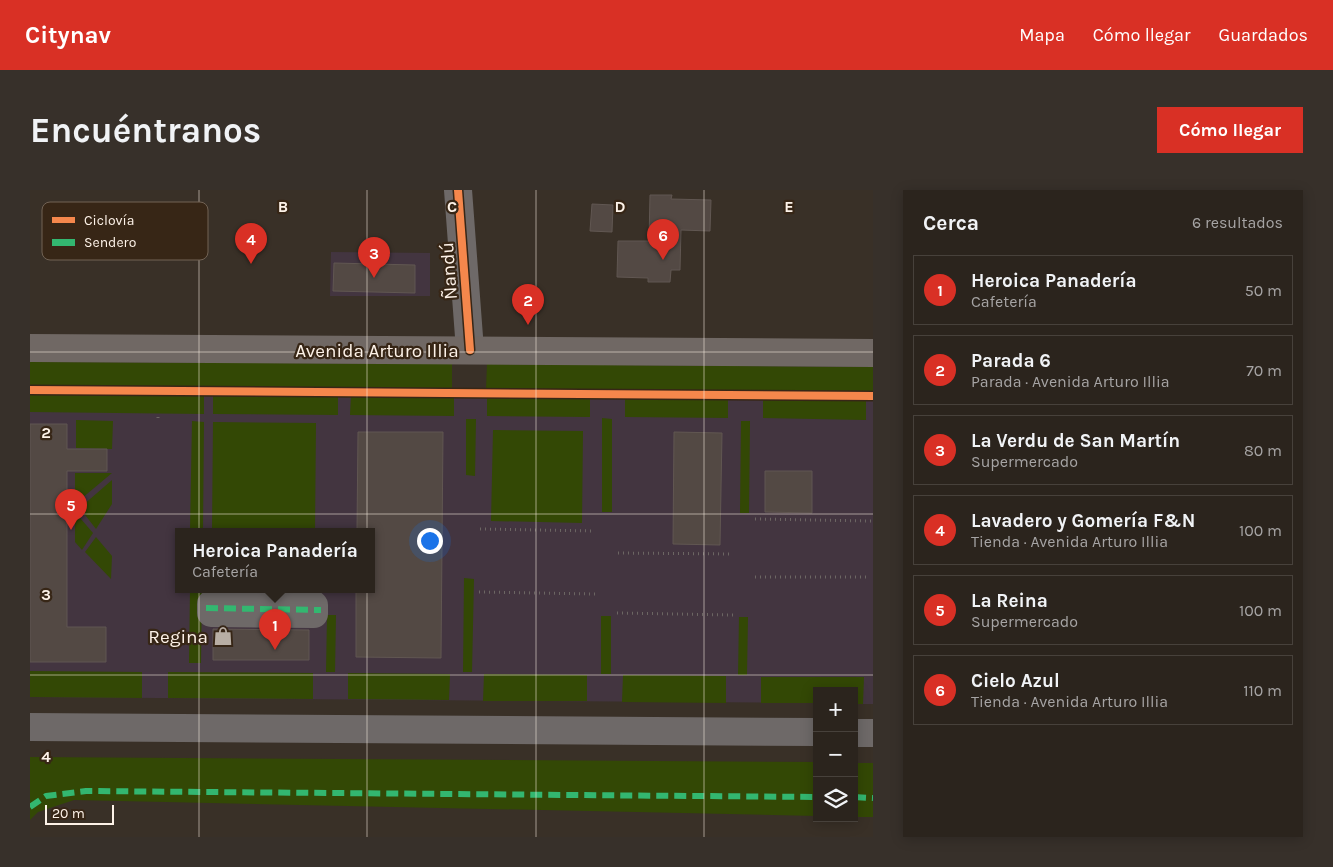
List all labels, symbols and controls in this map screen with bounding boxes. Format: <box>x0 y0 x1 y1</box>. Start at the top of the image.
text: Citynav <box>25 21 111 49</box>
text: Mapa <box>1019 24 1065 46</box>
text: Cómo llegar <box>1093 24 1191 46</box>
text: Guardados <box>1219 24 1308 46</box>
button: Cómo llegar <box>1157 107 1303 153</box>
text: Encuéntranos <box>30 110 261 151</box>
text: B <box>278 197 288 216</box>
text: C <box>447 197 457 216</box>
text: D <box>615 197 626 216</box>
text: E <box>784 197 794 216</box>
legend <box>42 202 208 260</box>
text: Cerca <box>923 211 979 235</box>
text: Ciclovía <box>84 212 134 229</box>
text: 6 resultados <box>1192 213 1283 232</box>
pin: 6 <box>647 219 679 260</box>
pin: 4 <box>235 223 267 264</box>
text: Sendero <box>84 234 136 251</box>
pin: 3 <box>358 237 390 278</box>
street label: Ñandú <box>436 241 462 300</box>
text: Heroica Panadería <box>971 270 1137 292</box>
text: 1 <box>937 281 943 300</box>
text: 50 m <box>1245 281 1282 300</box>
pin: 2 <box>512 284 544 325</box>
text: Cafetería <box>971 292 1037 311</box>
street label: Avenida Arturo Illia <box>295 340 459 362</box>
text: Parada 6 <box>971 350 1051 372</box>
text: 2 <box>935 361 945 380</box>
text: 70 m <box>1246 361 1282 380</box>
text: Parada · Avenida Arturo Illia <box>971 372 1170 391</box>
text: 2 <box>41 423 51 442</box>
text: La Verdu de San Martín <box>971 430 1180 452</box>
text: 3 <box>935 441 945 460</box>
text: 80 m <box>1244 441 1282 460</box>
text: Supermercado <box>971 452 1078 471</box>
pin: 5 <box>55 489 87 530</box>
text: Lavadero y Gomería F&N <box>971 510 1195 532</box>
text: 4 <box>935 521 945 540</box>
text: 100 m <box>1239 521 1282 540</box>
popup <box>175 528 375 593</box>
your location <box>417 528 443 554</box>
text: Tienda · Avenida Arturo Illia <box>971 532 1168 551</box>
text: Heroica Panadería <box>192 540 358 562</box>
text: Cafetería <box>192 562 258 581</box>
text: 3 <box>41 585 51 604</box>
text: La Reina <box>971 590 1048 612</box>
text: 5 <box>935 601 945 620</box>
text: 100 m <box>1239 601 1282 620</box>
pin: 1 <box>259 609 291 650</box>
text: Supermercado <box>971 612 1078 631</box>
shop icon: Regina <box>212 625 234 647</box>
place label: Regina <box>148 626 208 648</box>
text: Cielo Azul <box>971 670 1060 692</box>
text: 6 <box>935 681 945 700</box>
text: 110 m <box>1243 681 1282 700</box>
map controls <box>813 687 858 822</box>
button: + <box>813 687 858 732</box>
text: Tienda · Avenida Arturo Illia <box>971 692 1168 711</box>
button: − <box>813 732 858 777</box>
text: 4 <box>41 747 51 766</box>
button: layers <box>813 777 858 822</box>
scale bar <box>45 802 114 825</box>
text: 20 m <box>52 805 85 822</box>

